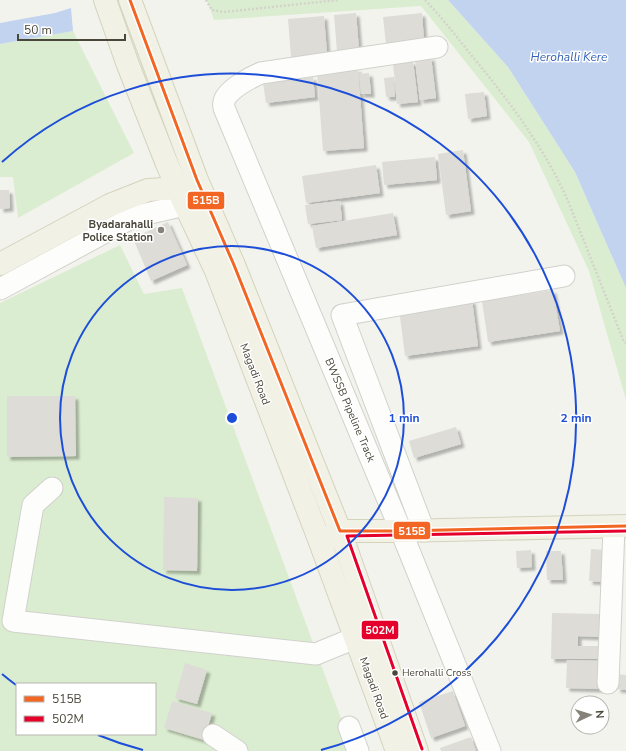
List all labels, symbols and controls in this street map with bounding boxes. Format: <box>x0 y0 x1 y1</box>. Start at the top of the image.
scale bar <box>18 16 125 42</box>
text: 50 m <box>24 22 52 38</box>
water label: Herohalli Kere <box>531 49 608 65</box>
line badge: 515B <box>187 191 225 210</box>
text: 515B <box>192 193 220 208</box>
place label: Byadarahalli Police Station <box>83 217 153 245</box>
marker: Byadarahalli Police Station <box>156 225 166 235</box>
street label: Magadi Road <box>236 341 274 407</box>
street label: BWSSB Pipeline Track <box>321 356 379 465</box>
text: 1 min <box>388 410 420 426</box>
text: 2 min <box>560 410 592 426</box>
centre of rings <box>225 411 239 425</box>
line badge: 515B <box>393 521 431 540</box>
text: 515B <box>398 524 426 539</box>
line badge: 502M <box>361 620 399 640</box>
text: 502M <box>365 623 395 638</box>
street label: Magadi Road <box>356 655 392 721</box>
place label: Herohalli Cross <box>402 666 471 680</box>
marker: Herohalli Cross <box>390 668 400 678</box>
legend <box>16 683 156 735</box>
text: 515B <box>52 691 82 707</box>
north arrow <box>570 695 610 735</box>
text: N <box>592 710 607 719</box>
text: 502M <box>52 711 84 727</box>

